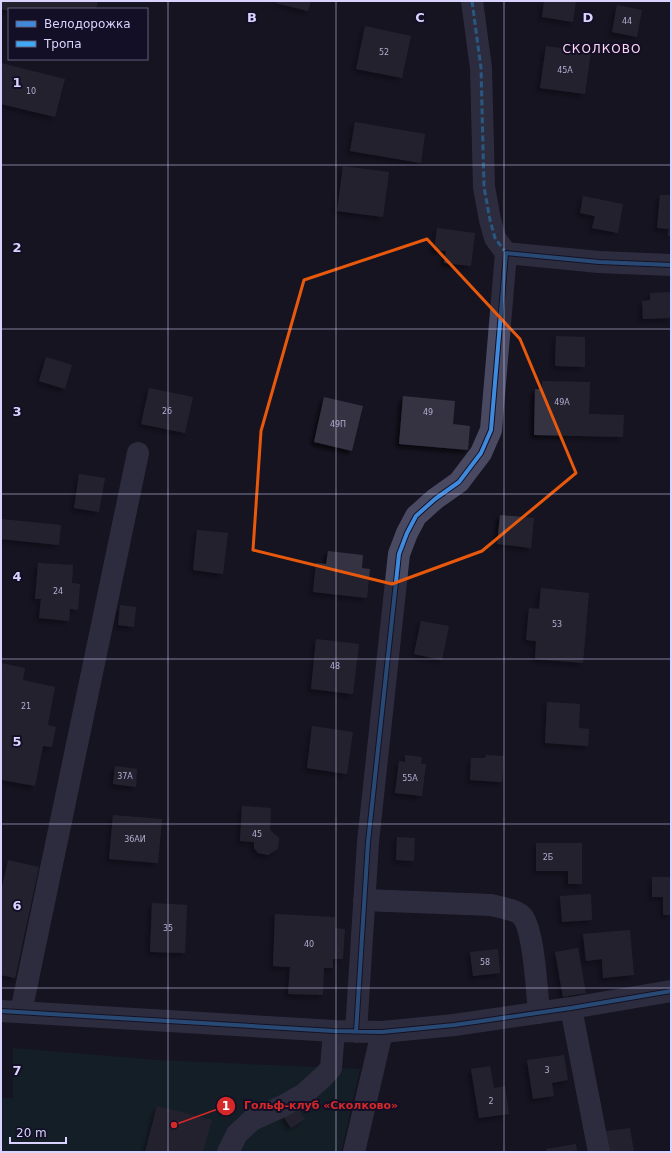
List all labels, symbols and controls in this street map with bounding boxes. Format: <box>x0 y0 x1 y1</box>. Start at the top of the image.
legend <box>8 8 148 60</box>
text: B <box>247 10 257 25</box>
text: C <box>415 10 425 25</box>
text: D <box>583 10 594 25</box>
text: Велодорожка <box>44 17 131 31</box>
house number: 44 <box>622 17 632 26</box>
text: Тропа <box>43 37 82 51</box>
district label: СКОЛКОВО <box>562 42 642 56</box>
house number: 52 <box>379 48 389 57</box>
house number: 45А <box>557 66 573 75</box>
text: 1 <box>12 75 22 90</box>
house number: 10 <box>26 87 36 96</box>
text: 2 <box>12 240 22 255</box>
house number: 49А <box>554 398 570 407</box>
text: 3 <box>12 404 22 419</box>
house number: 26 <box>162 407 172 416</box>
house number: 49 <box>423 408 433 417</box>
house number: 49П <box>330 420 346 429</box>
text: 4 <box>12 569 22 584</box>
house number: 24 <box>53 587 63 596</box>
house number: 53 <box>552 620 562 629</box>
house number: 48 <box>330 662 340 671</box>
house number: 21 <box>21 702 31 711</box>
text: 5 <box>12 734 22 749</box>
house number: 37А <box>117 772 133 781</box>
house number: 55А <box>402 774 418 783</box>
house number: 45 <box>252 830 262 839</box>
house number: 36АИ <box>124 835 146 844</box>
house number: 2Б <box>543 853 553 862</box>
text: 6 <box>12 898 22 913</box>
house number: 35 <box>163 924 173 933</box>
house number: 40 <box>304 940 314 949</box>
house number: 58 <box>480 958 490 967</box>
text: 7 <box>12 1063 22 1078</box>
house number: 3 <box>544 1066 550 1075</box>
callout: Гольф-клуб «Сколково» <box>216 1094 406 1117</box>
house number: 2 <box>488 1097 494 1106</box>
text: 1 <box>222 1099 230 1113</box>
text: Гольф-клуб «Сколково» <box>244 1099 398 1112</box>
scale bar <box>10 1119 66 1145</box>
text: 20 m <box>16 1126 47 1140</box>

